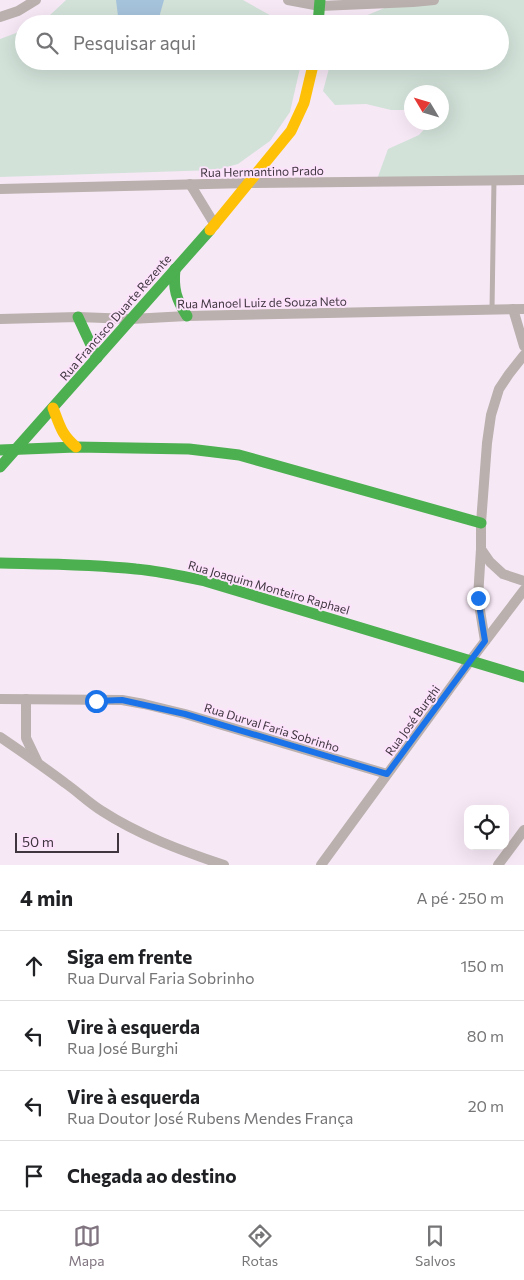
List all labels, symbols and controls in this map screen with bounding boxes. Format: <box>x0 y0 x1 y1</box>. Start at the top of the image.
search box <box>15 15 509 70</box>
icon: search <box>33 29 61 57</box>
text: Pesquisar aqui <box>73 31 196 54</box>
north arrow <box>404 85 449 130</box>
street label: Rua Hermantino Prado <box>200 163 324 179</box>
street label: Rua Francisco Duarte Rezente <box>57 251 173 383</box>
street label: Rua Manoel Luiz de Souza Neto <box>177 294 347 310</box>
street label: Rua Joaquim Monteiro Raphael <box>186 557 351 618</box>
route end <box>467 587 490 610</box>
street label: Rua José Burghi <box>382 682 443 759</box>
route start <box>85 690 108 713</box>
street label: Rua Durval Faria Sobrinho <box>203 700 341 754</box>
map controls <box>464 805 509 850</box>
button: locate <box>464 805 509 850</box>
scale bar <box>15 830 119 853</box>
text: 50 m <box>22 833 54 850</box>
text: 4 min <box>20 885 73 910</box>
text: A pé · 250 m <box>417 888 504 907</box>
text: Siga em frente <box>67 945 192 968</box>
icon: ahead <box>20 952 48 980</box>
text: 150 m <box>461 956 504 975</box>
text: Rua Durval Faria Sobrinho <box>67 968 255 987</box>
text: Vire à esquerda <box>67 1015 200 1038</box>
icon: left <box>20 1022 48 1050</box>
text: 80 m <box>467 1026 504 1045</box>
text: Rua José Burghi <box>67 1038 178 1057</box>
text: Vire à esquerda <box>67 1085 200 1108</box>
icon: left <box>20 1092 48 1120</box>
text: 20 m <box>468 1096 504 1115</box>
text: Rua Doutor José Rubens Mendes França <box>67 1108 353 1127</box>
icon: arrive <box>20 1162 48 1190</box>
text: Chegada ao destino <box>67 1164 237 1187</box>
tab: Mapa <box>68 1222 105 1269</box>
tab: Rotas <box>241 1222 278 1269</box>
tab: Salvos <box>415 1222 456 1269</box>

